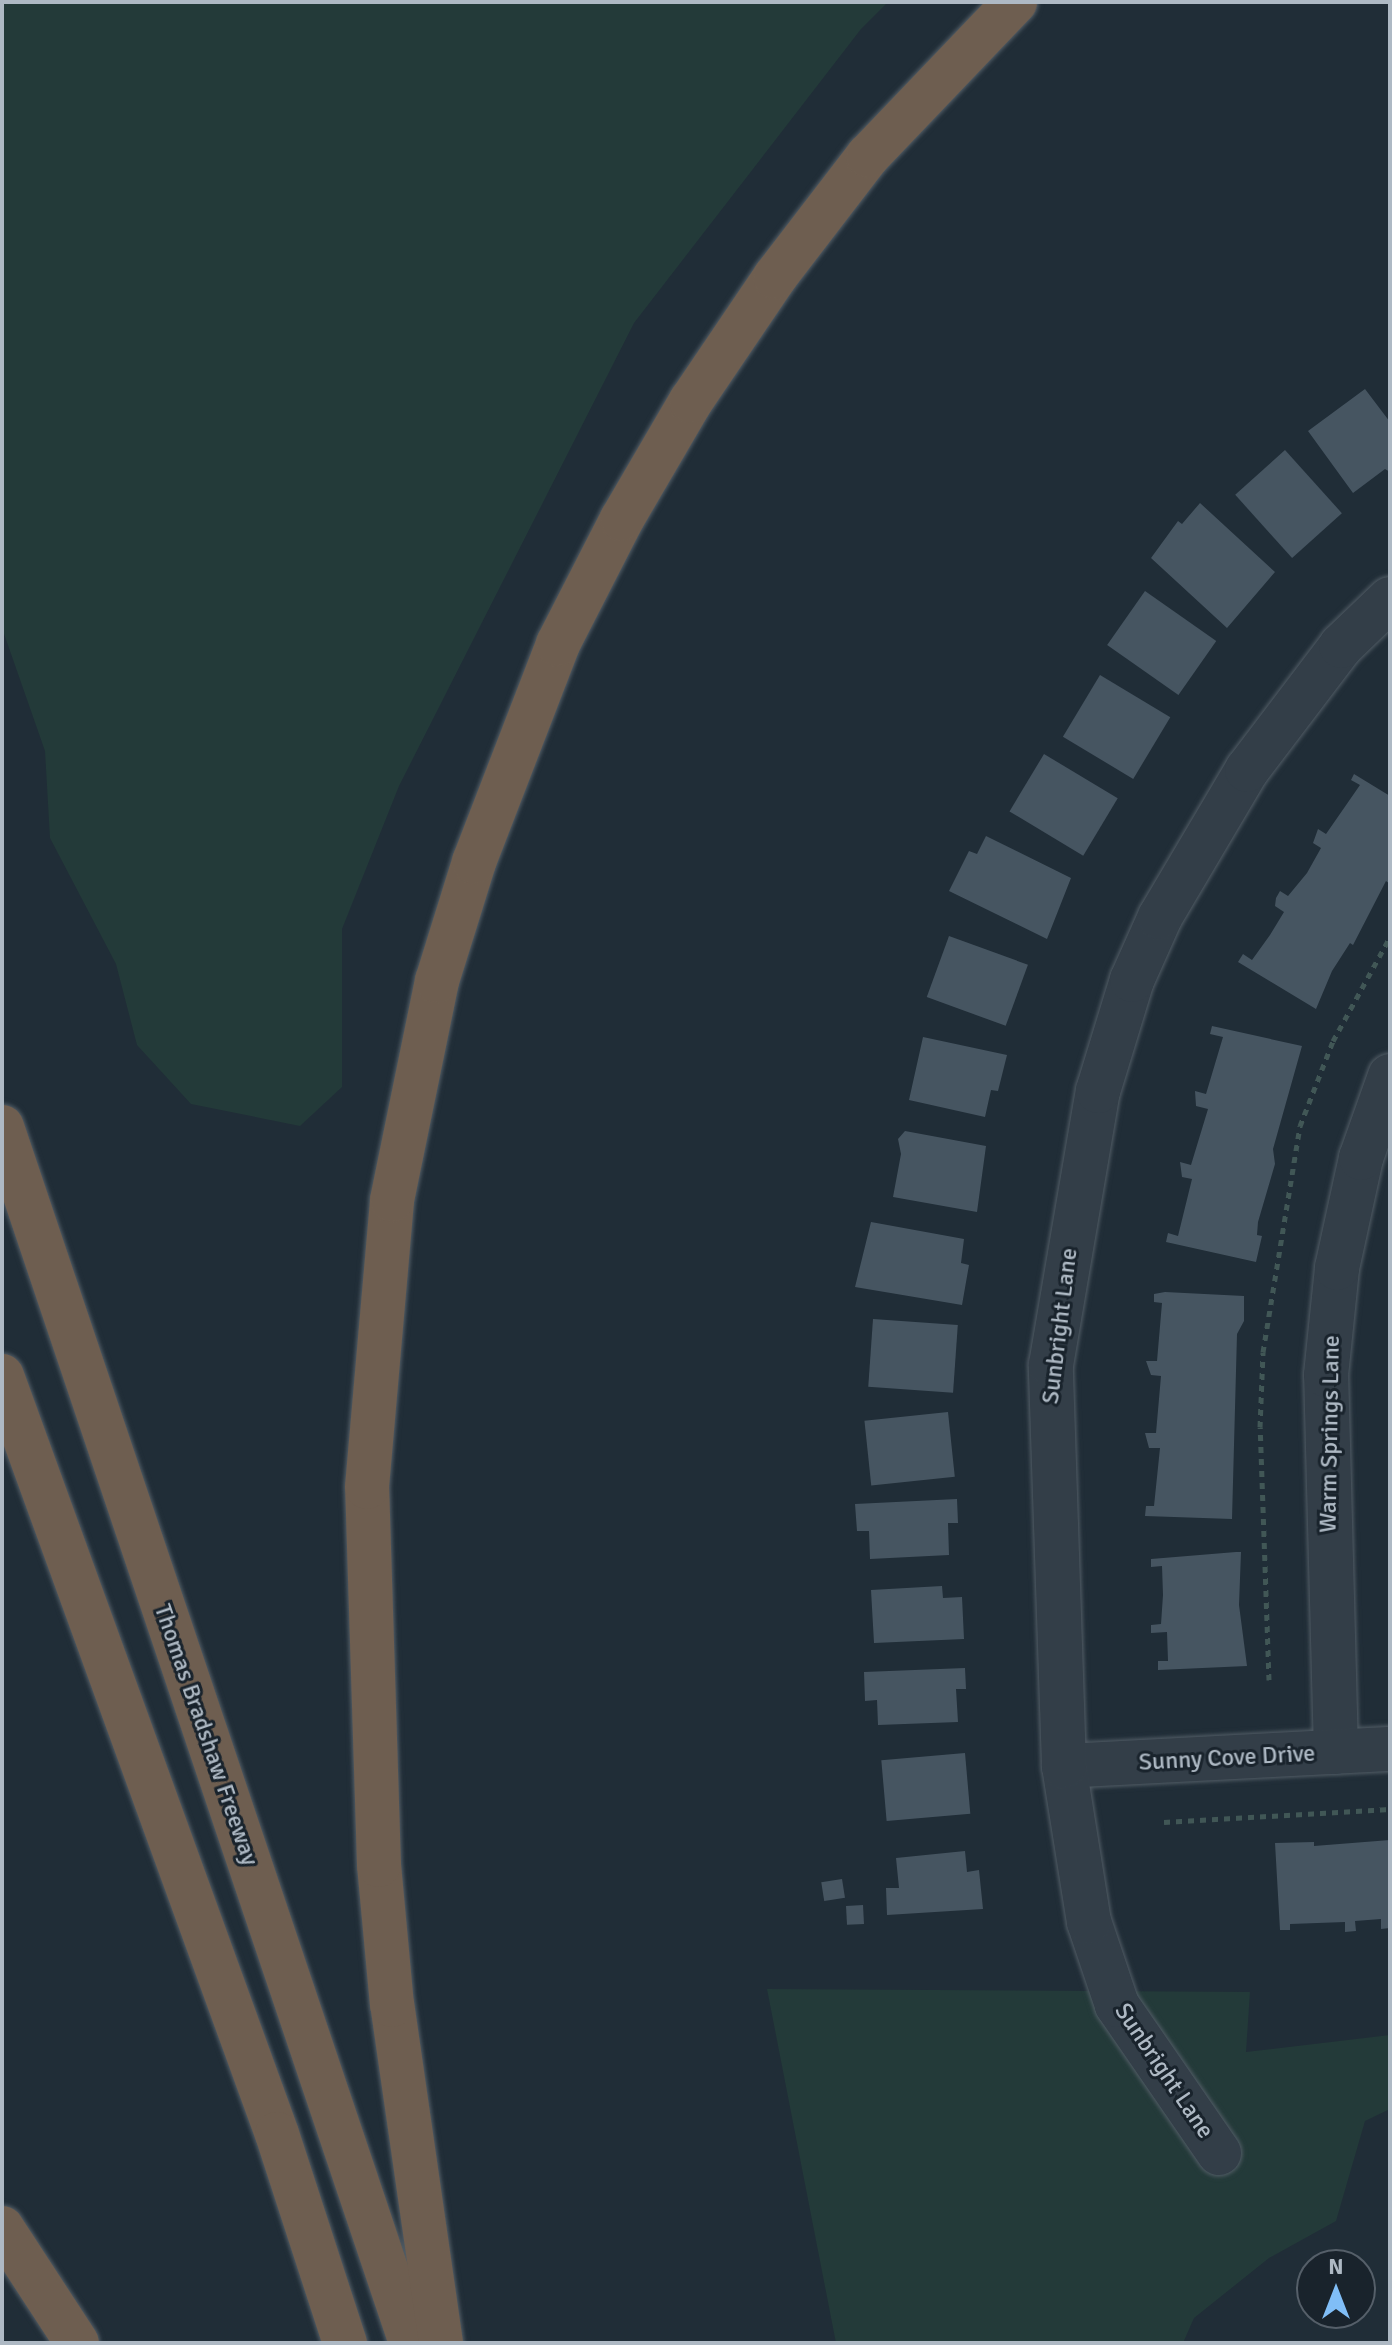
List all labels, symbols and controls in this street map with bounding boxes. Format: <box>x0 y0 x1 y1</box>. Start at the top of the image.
street label: Sunbright Lane <box>1036 1246 1084 1406</box>
street label: Warm Springs Lane <box>1314 1335 1346 1533</box>
street label: Thomas Bradshaw Freeway <box>148 1601 264 1869</box>
street label: Sunny Cove Drive <box>1138 1739 1316 1777</box>
street label: Sunbright Lane <box>1108 1998 1220 2144</box>
north arrow <box>1296 2249 1376 2329</box>
text: N <box>1328 2253 1344 2280</box>

